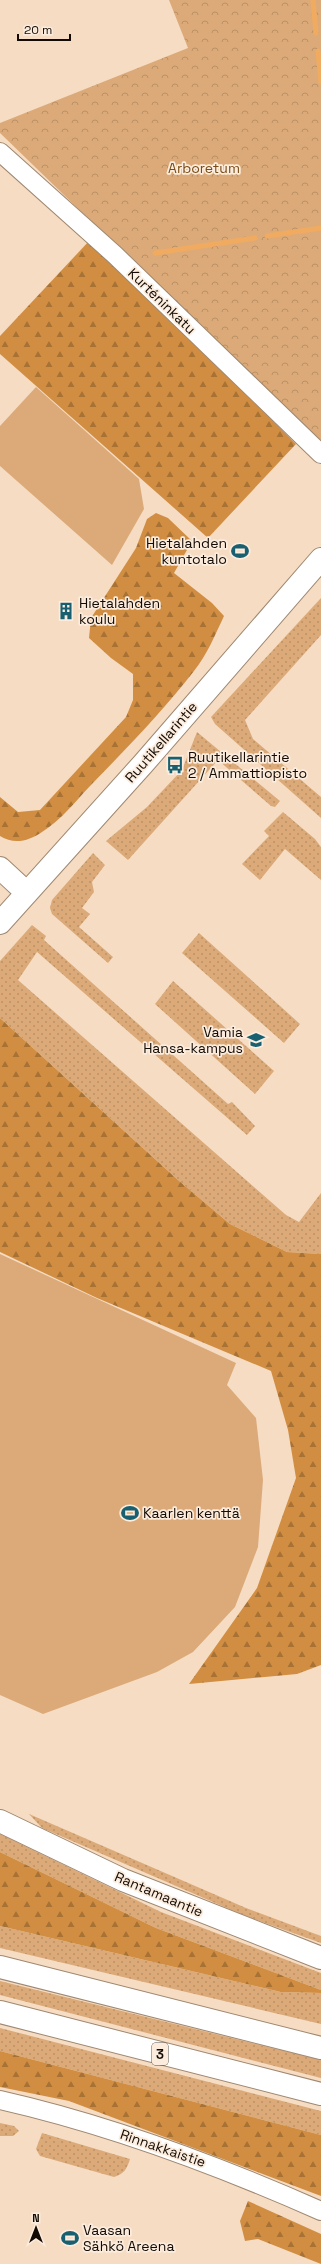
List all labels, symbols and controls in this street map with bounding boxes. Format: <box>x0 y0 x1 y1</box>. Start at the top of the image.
scale bar <box>18 16 70 42</box>
text: 20 m <box>24 22 52 38</box>
park label: Arboretum <box>168 159 240 177</box>
street label: Kurténinkatu <box>124 264 200 338</box>
place label: Hietalahden kuntotalo <box>146 534 227 568</box>
sports icon: Hietalahden kuntotalo <box>230 541 250 561</box>
place label: Hietalahden koulu <box>79 594 160 628</box>
building icon: Hietalahden koulu <box>56 601 76 621</box>
street label: Ruutikellarintie <box>121 698 201 786</box>
place label: Ruutikellarintie 2 / Ammattiopisto <box>188 748 307 782</box>
bus stop icon: Ruutikellarintie 2 / Ammattiopisto <box>165 755 185 775</box>
place label: Vamia Hansa-kampus <box>143 1023 243 1057</box>
school or university icon: Vamia Hansa-kampus <box>246 1030 266 1050</box>
sports icon: Kaarlen kenttä <box>120 1503 140 1523</box>
place label: Kaarlen kenttä <box>143 1504 240 1522</box>
street label: Rantamaantie <box>112 1867 206 1921</box>
road number: 3 <box>152 2043 168 2065</box>
street label: Rinnakkaistie <box>118 2125 208 2171</box>
north arrow <box>16 2208 56 2248</box>
text: N <box>32 2211 40 2225</box>
place label: Vaasan Sähkö Areena <box>83 2221 175 2255</box>
sports icon: Vaasan Sähkö Areena <box>60 2228 80 2248</box>

